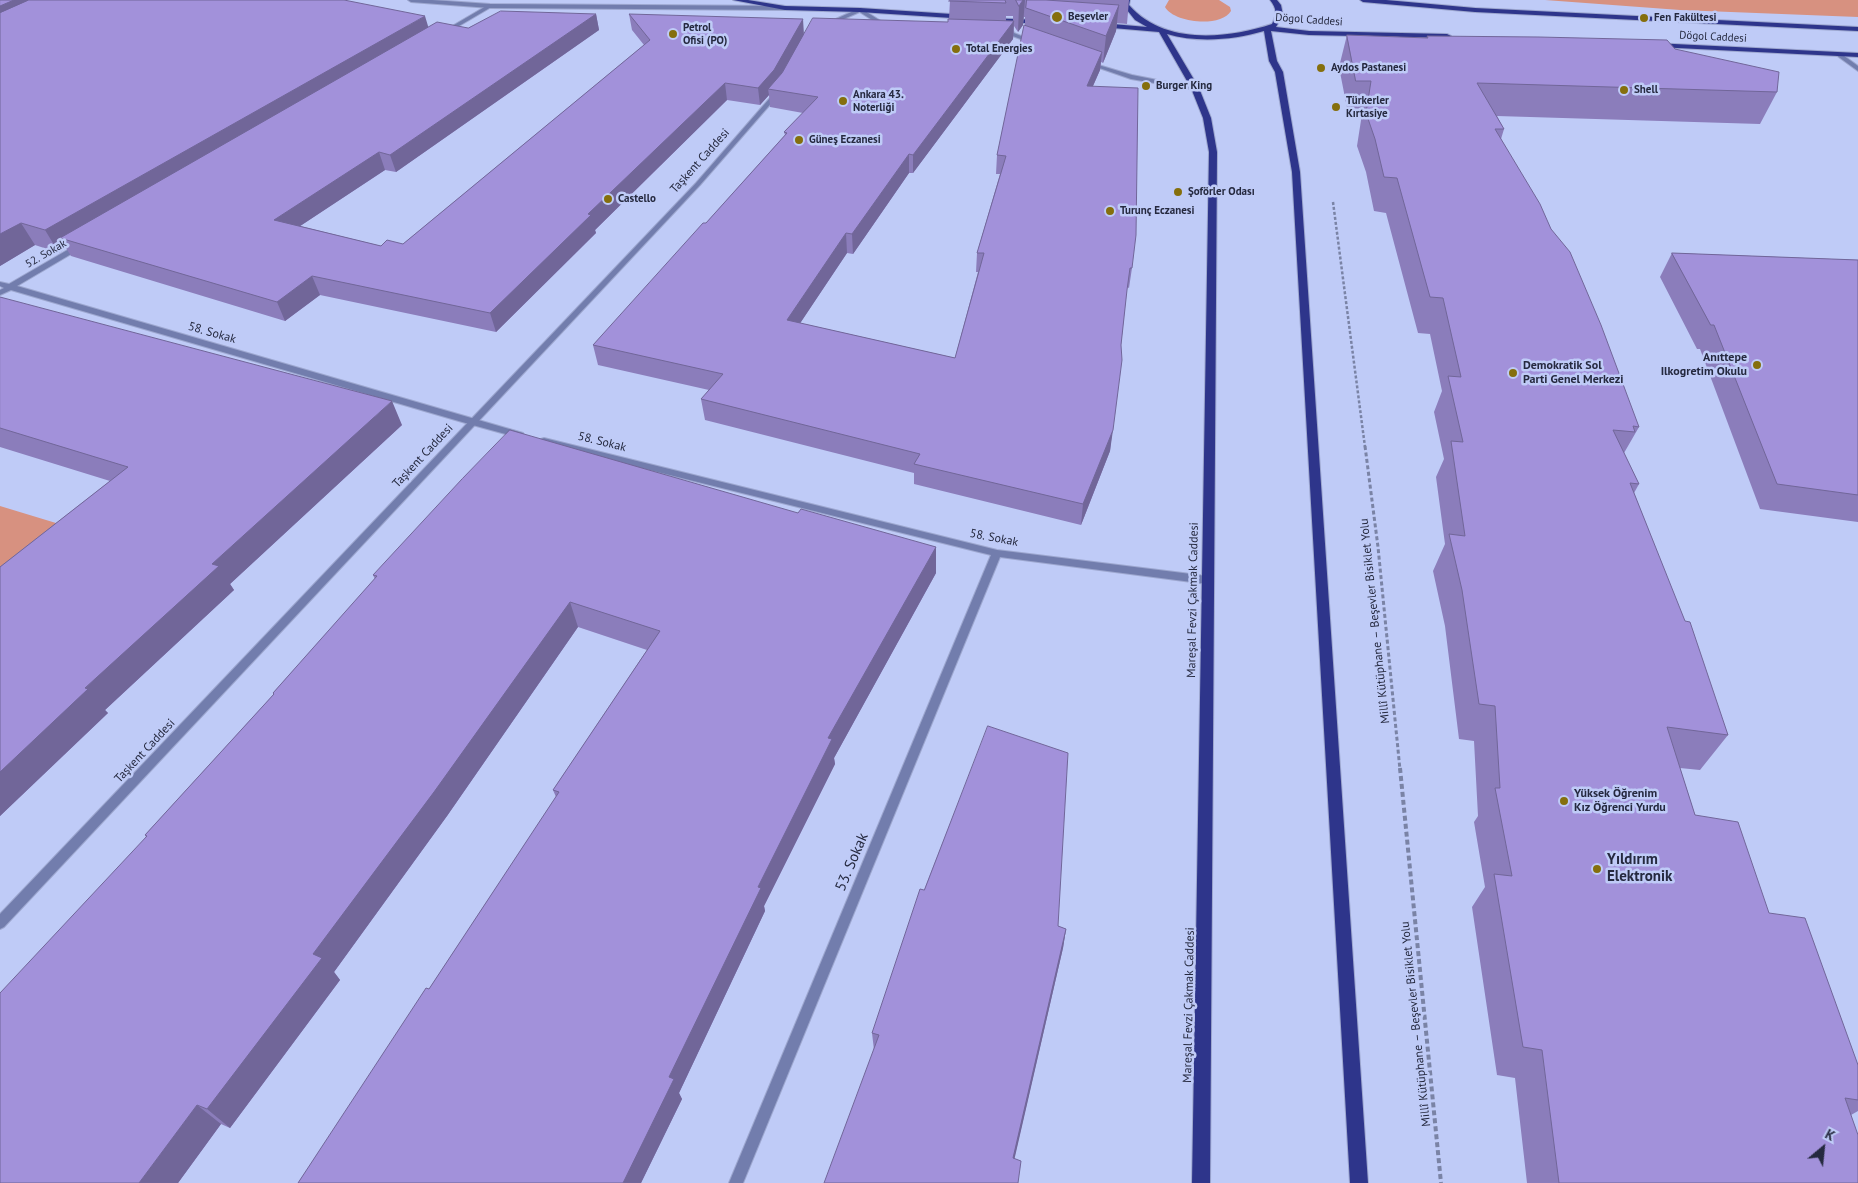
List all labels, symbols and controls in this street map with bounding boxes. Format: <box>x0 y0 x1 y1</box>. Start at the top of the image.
marker: Beşevler <box>1050 10 1064 24</box>
place label: Beşevler <box>1068 10 1108 24</box>
street label: Dögol Caddesi <box>1275 11 1343 29</box>
place label: Fen Fakültesi <box>1654 11 1717 25</box>
marker: Fen Fakültesi <box>1638 12 1650 24</box>
place label: Petrol Ofisi (PO) <box>683 21 727 47</box>
marker: Petrol Ofisi (PO) <box>667 28 679 40</box>
street label: Dögol Caddesi <box>1679 29 1747 45</box>
place label: Total Energies <box>966 42 1032 56</box>
marker: Total Energies <box>950 43 962 55</box>
place label: Aydos Pastanesi <box>1331 61 1406 75</box>
marker: Aydos Pastanesi <box>1315 62 1327 74</box>
place label: Burger King <box>1156 79 1212 93</box>
marker: Burger King <box>1140 80 1152 92</box>
place label: Shell <box>1634 83 1658 97</box>
marker: Shell <box>1618 84 1630 96</box>
place label: Ankara 43. Noterliği <box>853 88 904 114</box>
place label: Türkerler Kırtasiye <box>1346 94 1389 120</box>
marker: Ankara 43. Noterliği <box>837 95 849 107</box>
marker: Türkerler Kırtasiye <box>1330 101 1342 113</box>
street label: Taşkent Caddesi <box>667 126 733 196</box>
place label: Güneş Eczanesi <box>809 133 881 147</box>
marker: Güneş Eczanesi <box>793 134 805 146</box>
place label: Şoförler Odası <box>1188 185 1255 199</box>
marker: Şoförler Odası <box>1172 186 1184 198</box>
place label: Castello <box>618 192 656 206</box>
marker: Castello <box>602 193 614 205</box>
place label: Turunç Eczanesi <box>1120 204 1194 218</box>
marker: Turunç Eczanesi <box>1104 205 1116 217</box>
street label: 52. Sokak <box>23 237 69 271</box>
street label: 58. Sokak <box>186 319 238 347</box>
place label: Anıttepe Ilkogretim Okulu <box>1661 351 1747 379</box>
place label: Demokratik Sol Parti Genel Merkezi <box>1523 359 1624 387</box>
marker: Anıttepe Ilkogretim Okulu <box>1751 359 1763 371</box>
marker: Demokratik Sol Parti Genel Merkezi <box>1507 367 1519 379</box>
street label: Taşkent Caddesi <box>390 421 456 491</box>
street label: 58. Sokak <box>576 429 628 455</box>
street label: Millî Kütüphane – Beşevler Bisiklet Yolu <box>1357 518 1393 724</box>
street label: Mareşal Fevzi Çakmak Caddesi <box>1184 522 1202 678</box>
street label: 58. Sokak <box>969 526 1019 550</box>
street label: Taşkent Caddesi <box>112 716 178 786</box>
place label: Yüksek Öğrenim Kız Öğrenci Yurdu <box>1574 787 1666 815</box>
marker: Yüksek Öğrenim Kız Öğrenci Yurdu <box>1558 795 1570 807</box>
street label: 53. Sokak <box>832 830 872 894</box>
place label: Yıldırım Elektronik <box>1607 851 1672 886</box>
marker: Yıldırım Elektronik <box>1591 863 1603 875</box>
street label: Millî Kütüphane – Beşevler Bisiklet Yolu <box>1398 921 1434 1127</box>
street label: Mareşal Fevzi Çakmak Caddesi <box>1180 927 1198 1083</box>
north arrow <box>1798 1123 1848 1173</box>
text: K <box>1822 1125 1838 1145</box>

